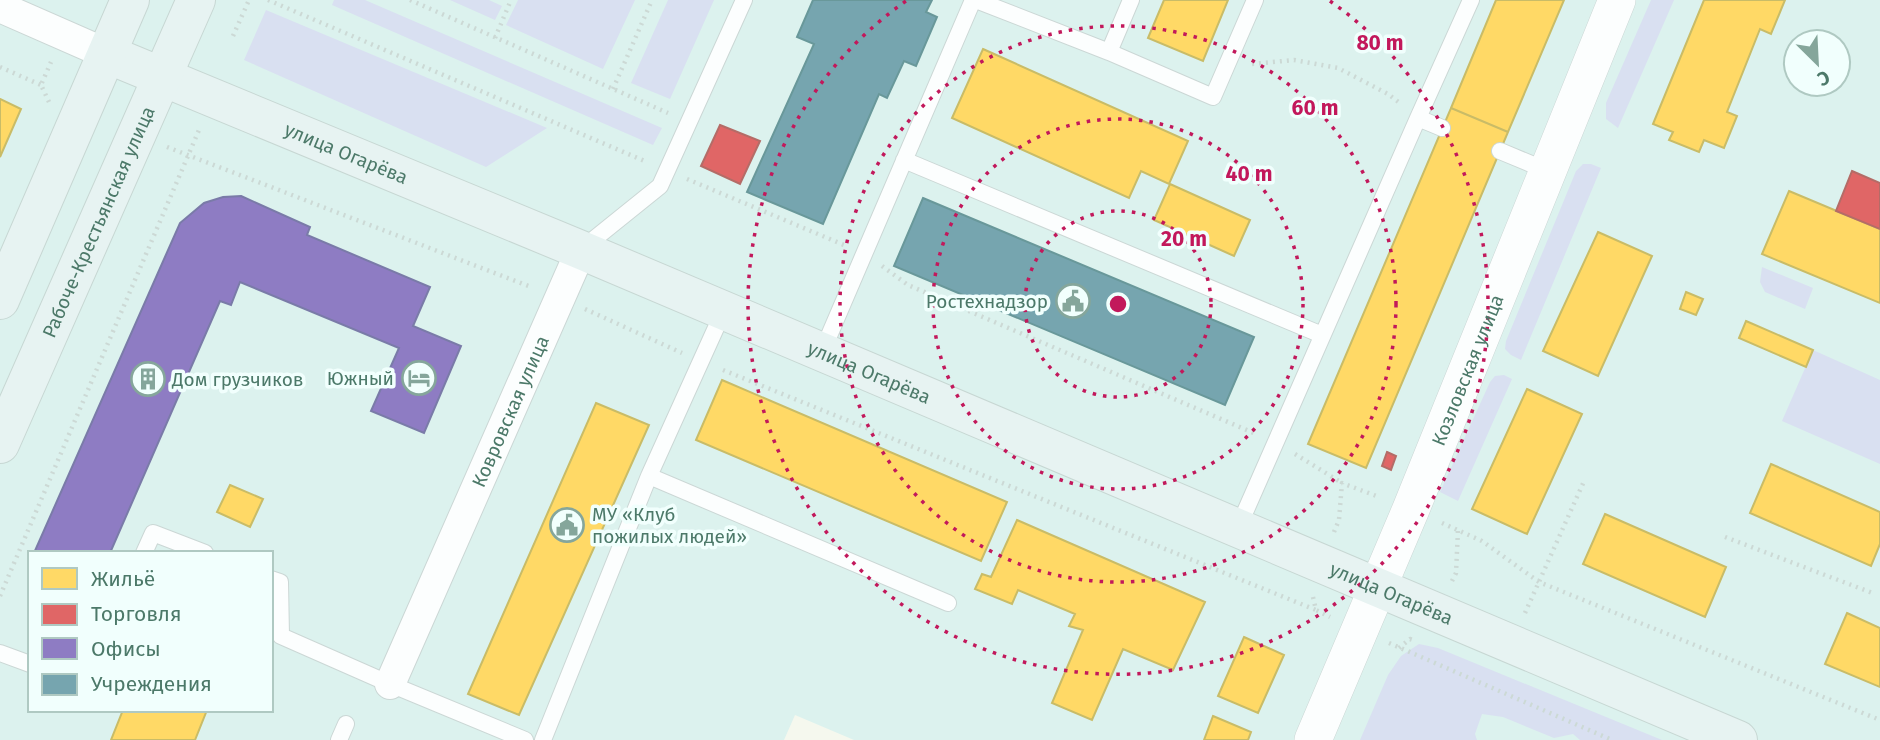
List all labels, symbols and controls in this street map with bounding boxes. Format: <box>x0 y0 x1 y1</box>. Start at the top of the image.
north arrow <box>1782 28 1852 98</box>
text: 80 m <box>1356 30 1404 56</box>
text: С <box>1814 65 1833 91</box>
text: 60 m <box>1292 95 1338 121</box>
street label: Рабоче-Крестьянская улица <box>37 102 159 341</box>
street label: улица Огарёва <box>281 117 411 189</box>
text: 40 m <box>1226 161 1272 187</box>
text: 20 m <box>1161 226 1207 252</box>
public building icon: Ростехнадзор <box>1054 282 1092 320</box>
place label: Ростехнадзор <box>926 290 1048 313</box>
street label: Козловская улица <box>1426 291 1508 449</box>
centre of rings <box>1106 292 1130 316</box>
street label: Ковровская улица <box>467 332 553 491</box>
street label: улица Огарёва <box>804 336 934 408</box>
hotel icon: Южный <box>400 359 438 397</box>
building icon: Дом грузчиков <box>129 360 167 398</box>
place label: Южный <box>327 367 394 390</box>
place label: Дом грузчиков <box>171 368 304 391</box>
place label: МУ «Клуб пожилых людей» <box>592 503 747 548</box>
public building icon: МУ «Клуб пожилых людей» <box>548 506 586 544</box>
legend <box>28 551 273 712</box>
street label: улица Огарёва <box>1326 557 1456 629</box>
text: Жильё <box>91 566 155 592</box>
text: Торговля <box>91 601 182 627</box>
text: Офисы <box>91 636 161 662</box>
text: Учреждения <box>91 671 212 697</box>

